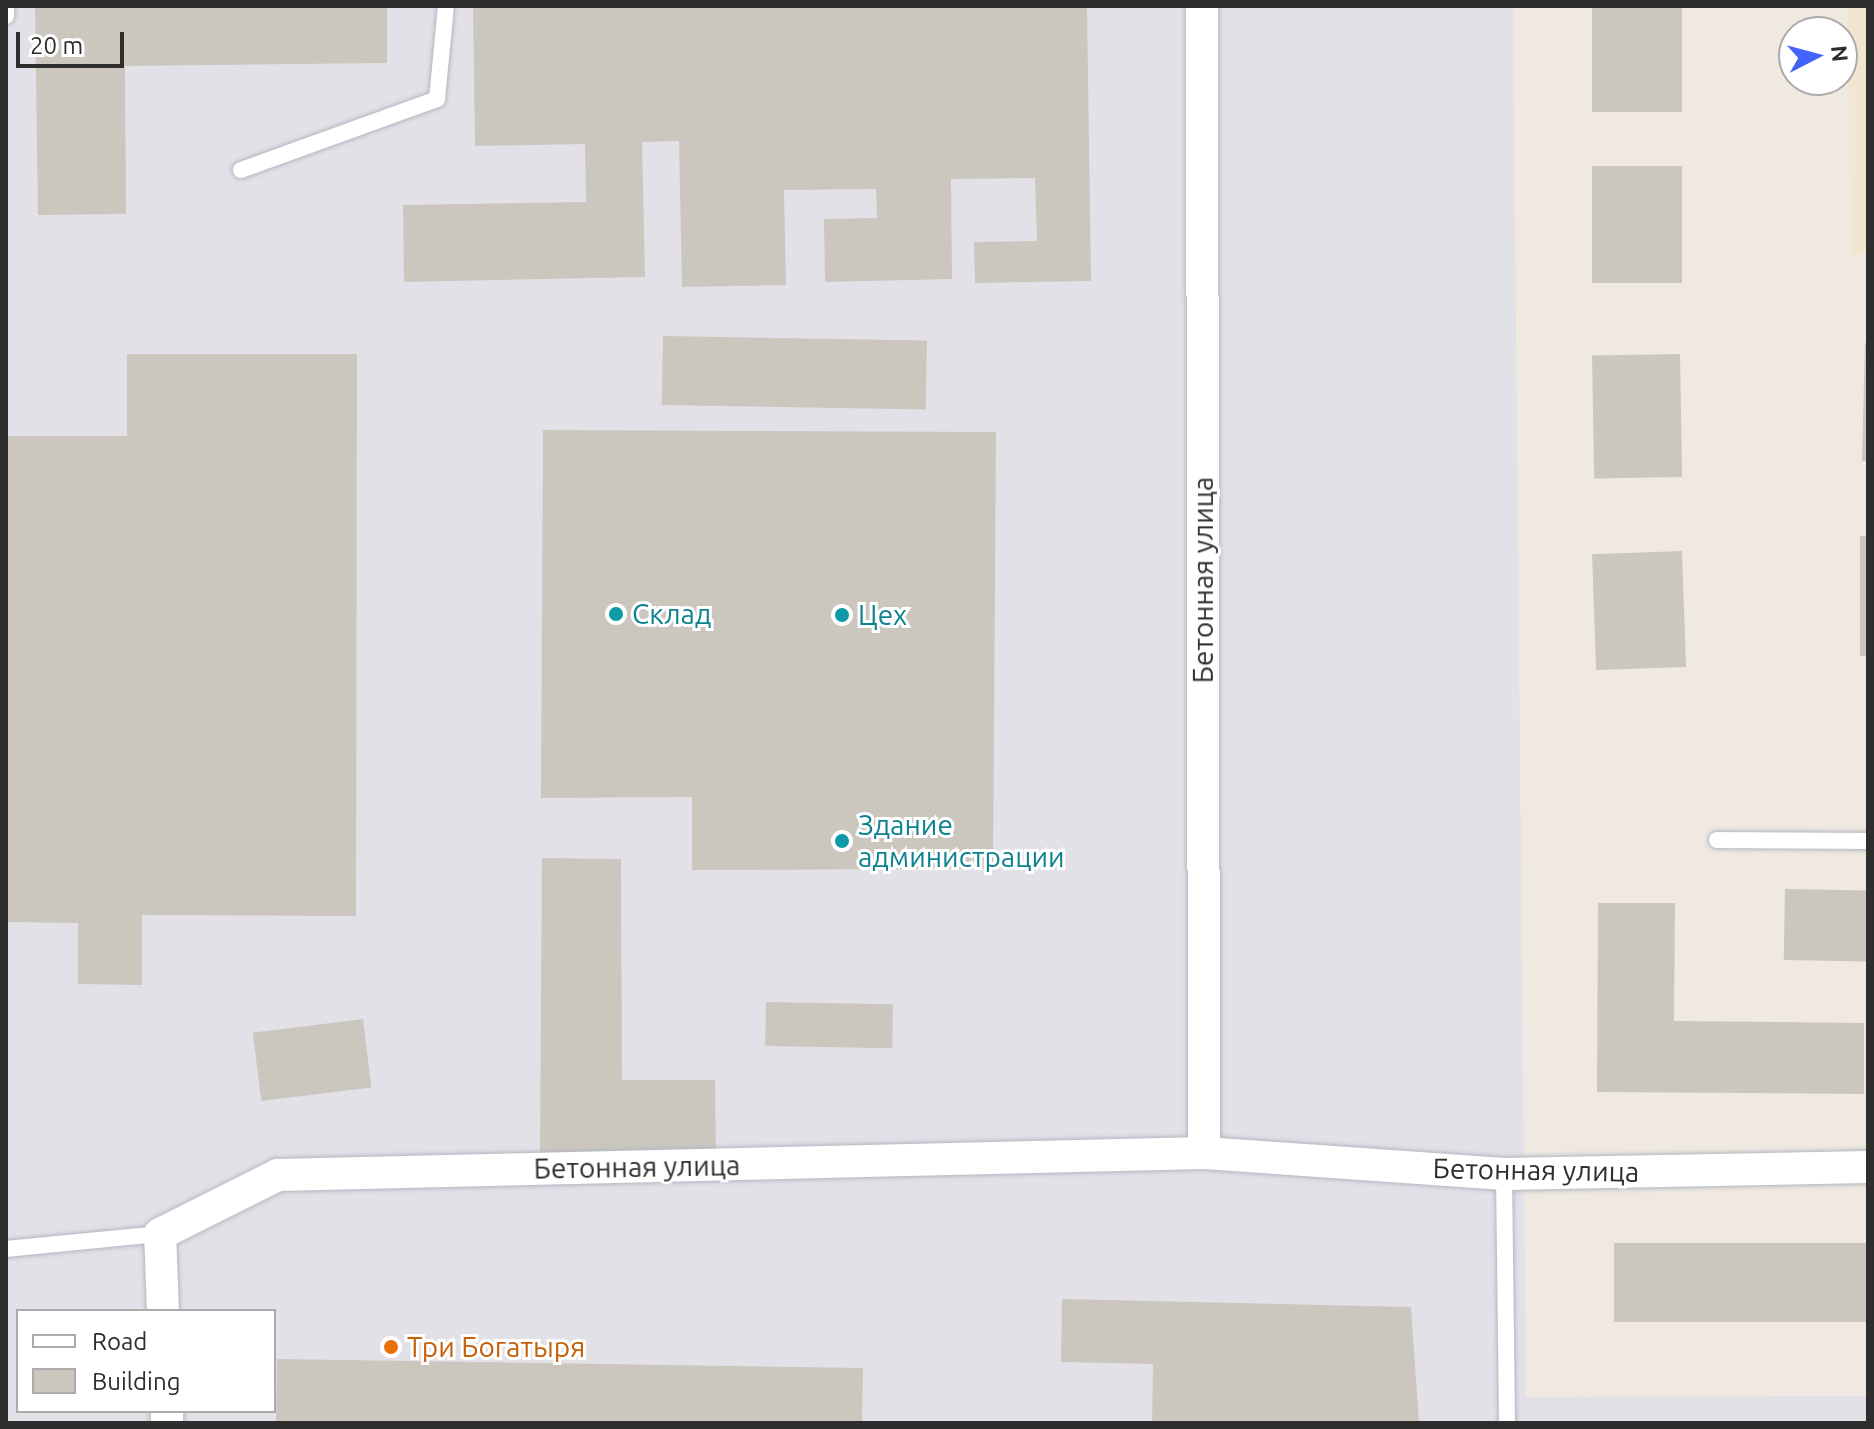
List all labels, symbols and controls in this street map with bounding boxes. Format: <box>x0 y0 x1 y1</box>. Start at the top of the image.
scale bar <box>20 16 128 66</box>
north arrow <box>1778 16 1858 96</box>
text: 20 m <box>30 32 83 59</box>
text: N <box>1827 44 1854 63</box>
street label: Бетонная улица <box>1186 477 1220 683</box>
place label: Склад <box>632 597 711 631</box>
place label: Цех <box>858 598 907 632</box>
marker: Склад <box>607 605 625 623</box>
marker: Цех <box>833 606 851 624</box>
place label: Здание администрации <box>858 808 1065 874</box>
marker: Здание администрации <box>833 832 851 850</box>
street label: Бетонная улица <box>533 1148 741 1186</box>
street label: Бетонная улица <box>1432 1151 1640 1189</box>
legend <box>16 1309 276 1413</box>
text: Road <box>92 1328 147 1355</box>
place label: Три Богатыря <box>407 1330 585 1364</box>
marker: Три Богатыря <box>382 1338 400 1356</box>
text: Building <box>92 1368 180 1395</box>

